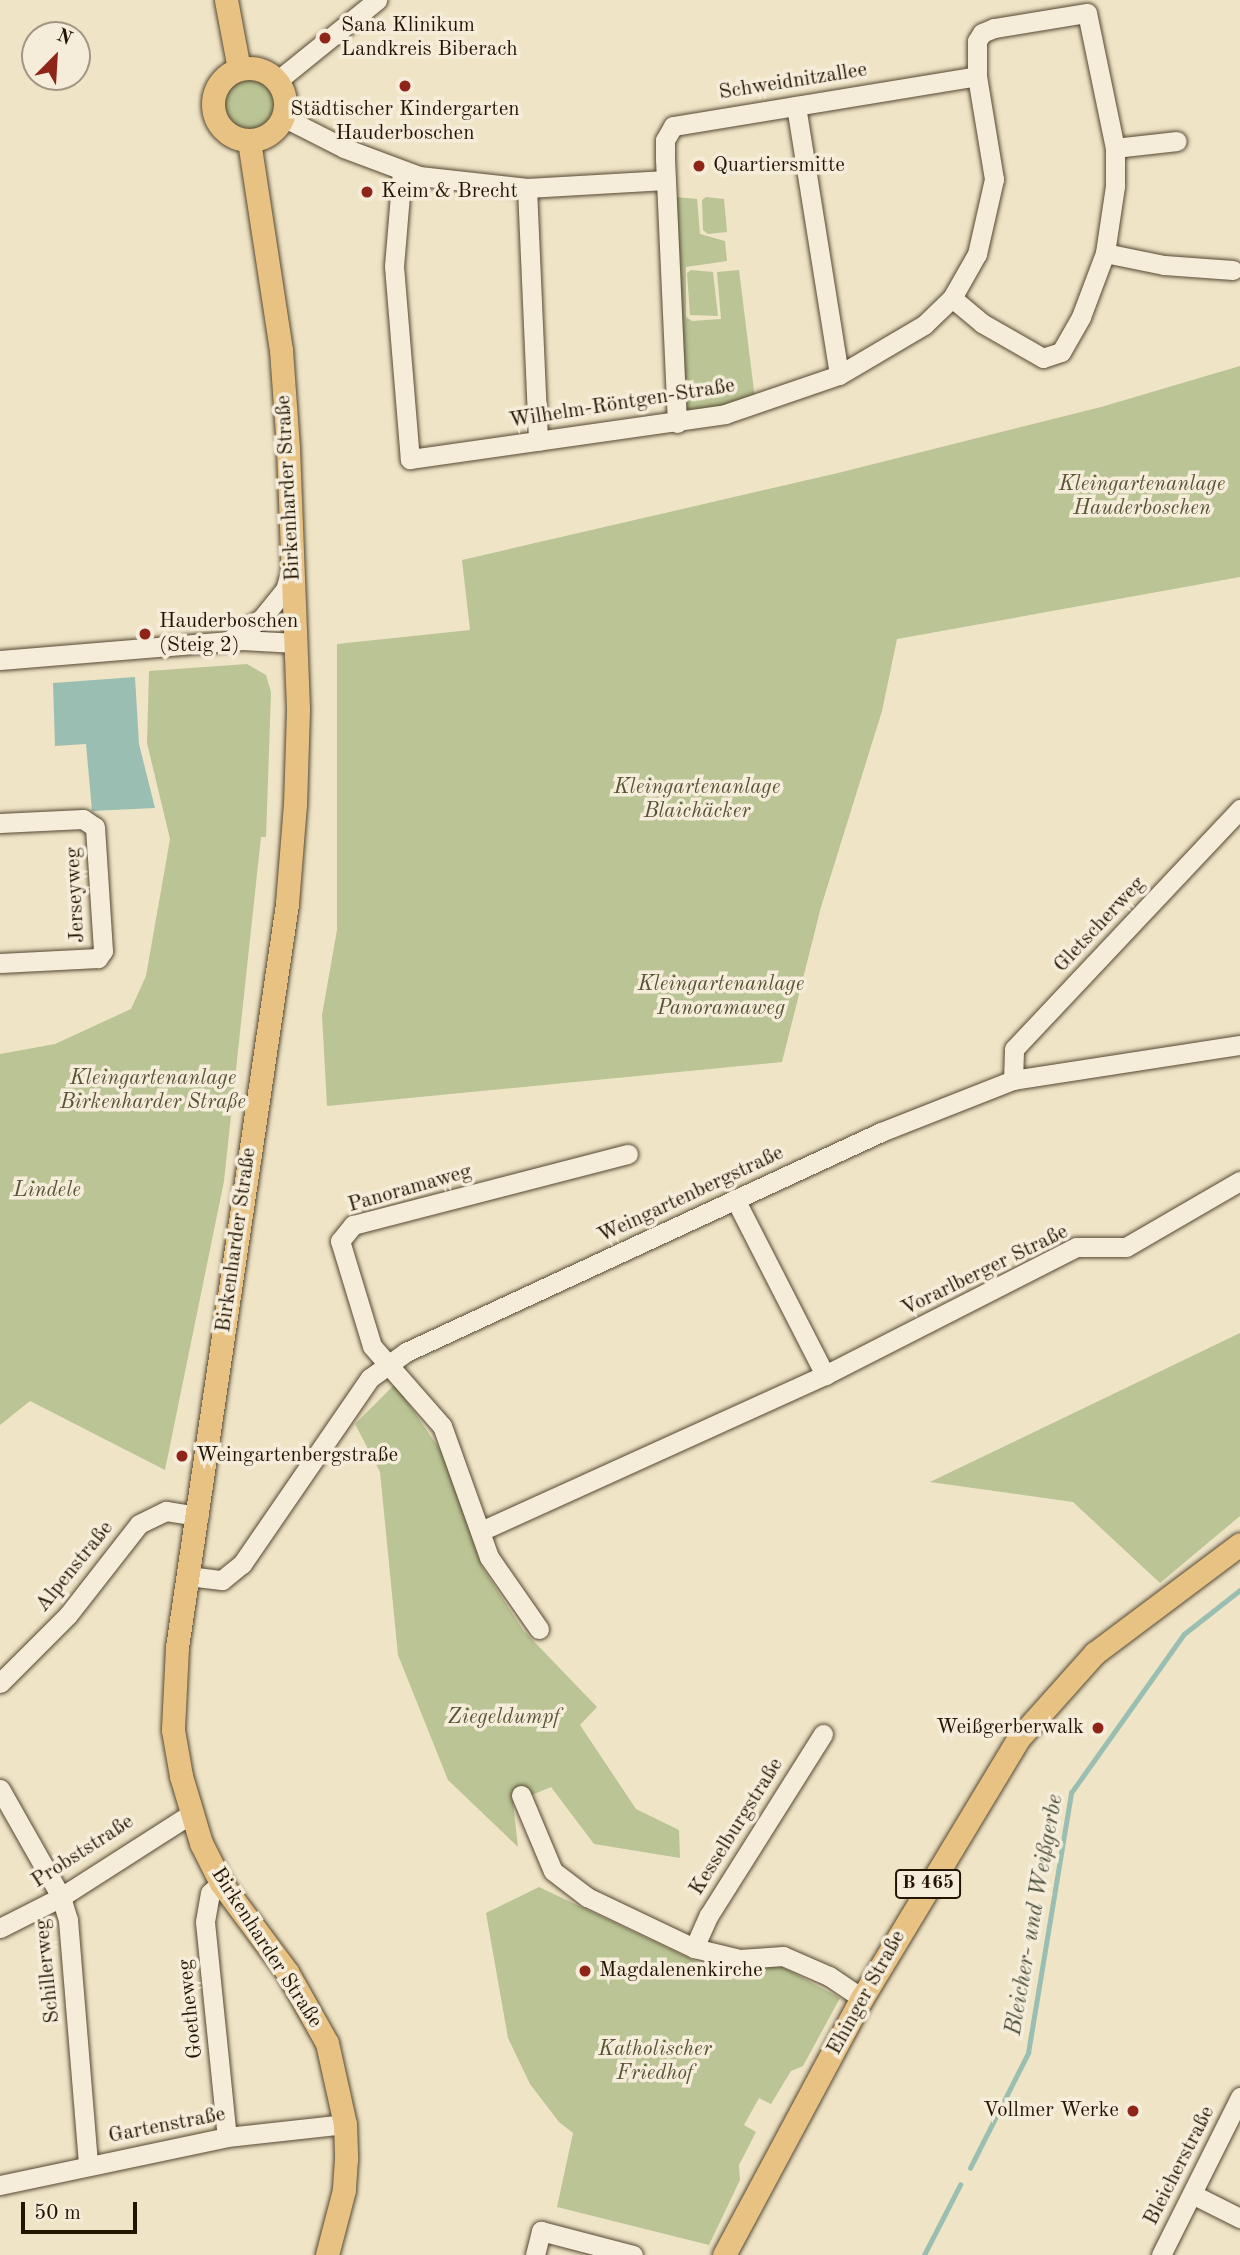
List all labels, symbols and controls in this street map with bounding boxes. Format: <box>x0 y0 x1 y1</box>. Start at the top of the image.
place label: Sana Klinikum Landkreis Biberach <box>341 13 518 63</box>
north arrow <box>21 21 91 91</box>
text: N <box>53 27 74 50</box>
marker: Sana Klinikum Landkreis Biberach <box>315 28 335 48</box>
street label: Schweidnitzallee <box>717 58 869 106</box>
marker: Städtischer Kindergarten Hauderboschen <box>397 78 413 94</box>
place label: Städtischer Kindergarten Hauderboschen <box>290 97 520 147</box>
place label: Quartiersmitte <box>713 153 845 179</box>
marker: Quartiersmitte <box>691 158 707 174</box>
place label: Keim & Brecht <box>381 179 518 205</box>
marker: Keim & Brecht <box>359 184 375 200</box>
street label: Wilhelm-Röntgen-Straße <box>507 374 737 434</box>
street label: Birkenharder Straße <box>272 394 306 582</box>
park label: Kleingartenanlage Hauderboschen <box>1059 472 1225 522</box>
place label: Hauderboschen (Steig 2) <box>159 609 298 659</box>
marker: Hauderboschen (Steig 2) <box>137 626 153 642</box>
park label: Kleingartenanlage Blaichäcker <box>614 775 780 825</box>
street label: Jerseyweg <box>61 847 91 943</box>
street label: Gletscherweg <box>1049 872 1151 978</box>
park label: Kleingartenanlage Panoramaweg <box>638 972 804 1022</box>
park label: Kleingartenanlage Birkenharder Straße <box>60 1066 246 1116</box>
street label: Weingartenbergstraße <box>594 1141 788 1249</box>
street label: Birkenharder Straße <box>212 1146 262 1334</box>
street label: Panoramaweg <box>345 1159 475 1219</box>
park label: Lindele <box>13 1178 81 1204</box>
street label: Vorarlberger Straße <box>897 1220 1073 1322</box>
place label: Weingartenbergstraße <box>196 1443 398 1469</box>
marker: Weingartenbergstraße <box>174 1448 190 1464</box>
street label: Alpenstraße <box>31 1516 119 1618</box>
park label: Ziegeldumpf <box>448 1705 560 1731</box>
place label: Weißgerberwalk <box>936 1715 1084 1741</box>
marker: Weißgerberwalk <box>1090 1720 1106 1736</box>
street label: Kesselburgstraße <box>685 1754 789 1900</box>
water label: Bleicher- und Weißgerbe <box>1000 1792 1070 2038</box>
street label: Probststraße <box>27 1810 139 1894</box>
street label: Birkenharder Straße <box>205 1863 327 2033</box>
road number: B 465 <box>895 1868 961 1900</box>
street label: Schillerweg <box>30 1917 66 2025</box>
street label: Ehinger Straße <box>822 1926 912 2060</box>
street label: Goetheweg <box>173 1958 209 2060</box>
place label: Magdalenenkirche <box>599 1958 763 1984</box>
marker: Magdalenenkirche <box>577 1963 593 1979</box>
park label: Katholischer Friedhof <box>598 2037 712 2087</box>
place label: Vollmer Werke <box>983 2098 1119 2124</box>
street label: Gartenstraße <box>106 2102 228 2150</box>
street label: Bleicherstraße <box>1139 2102 1221 2230</box>
marker: Vollmer Werke <box>1125 2103 1141 2119</box>
scale bar <box>24 2188 140 2232</box>
text: 50 m <box>34 2203 81 2224</box>

